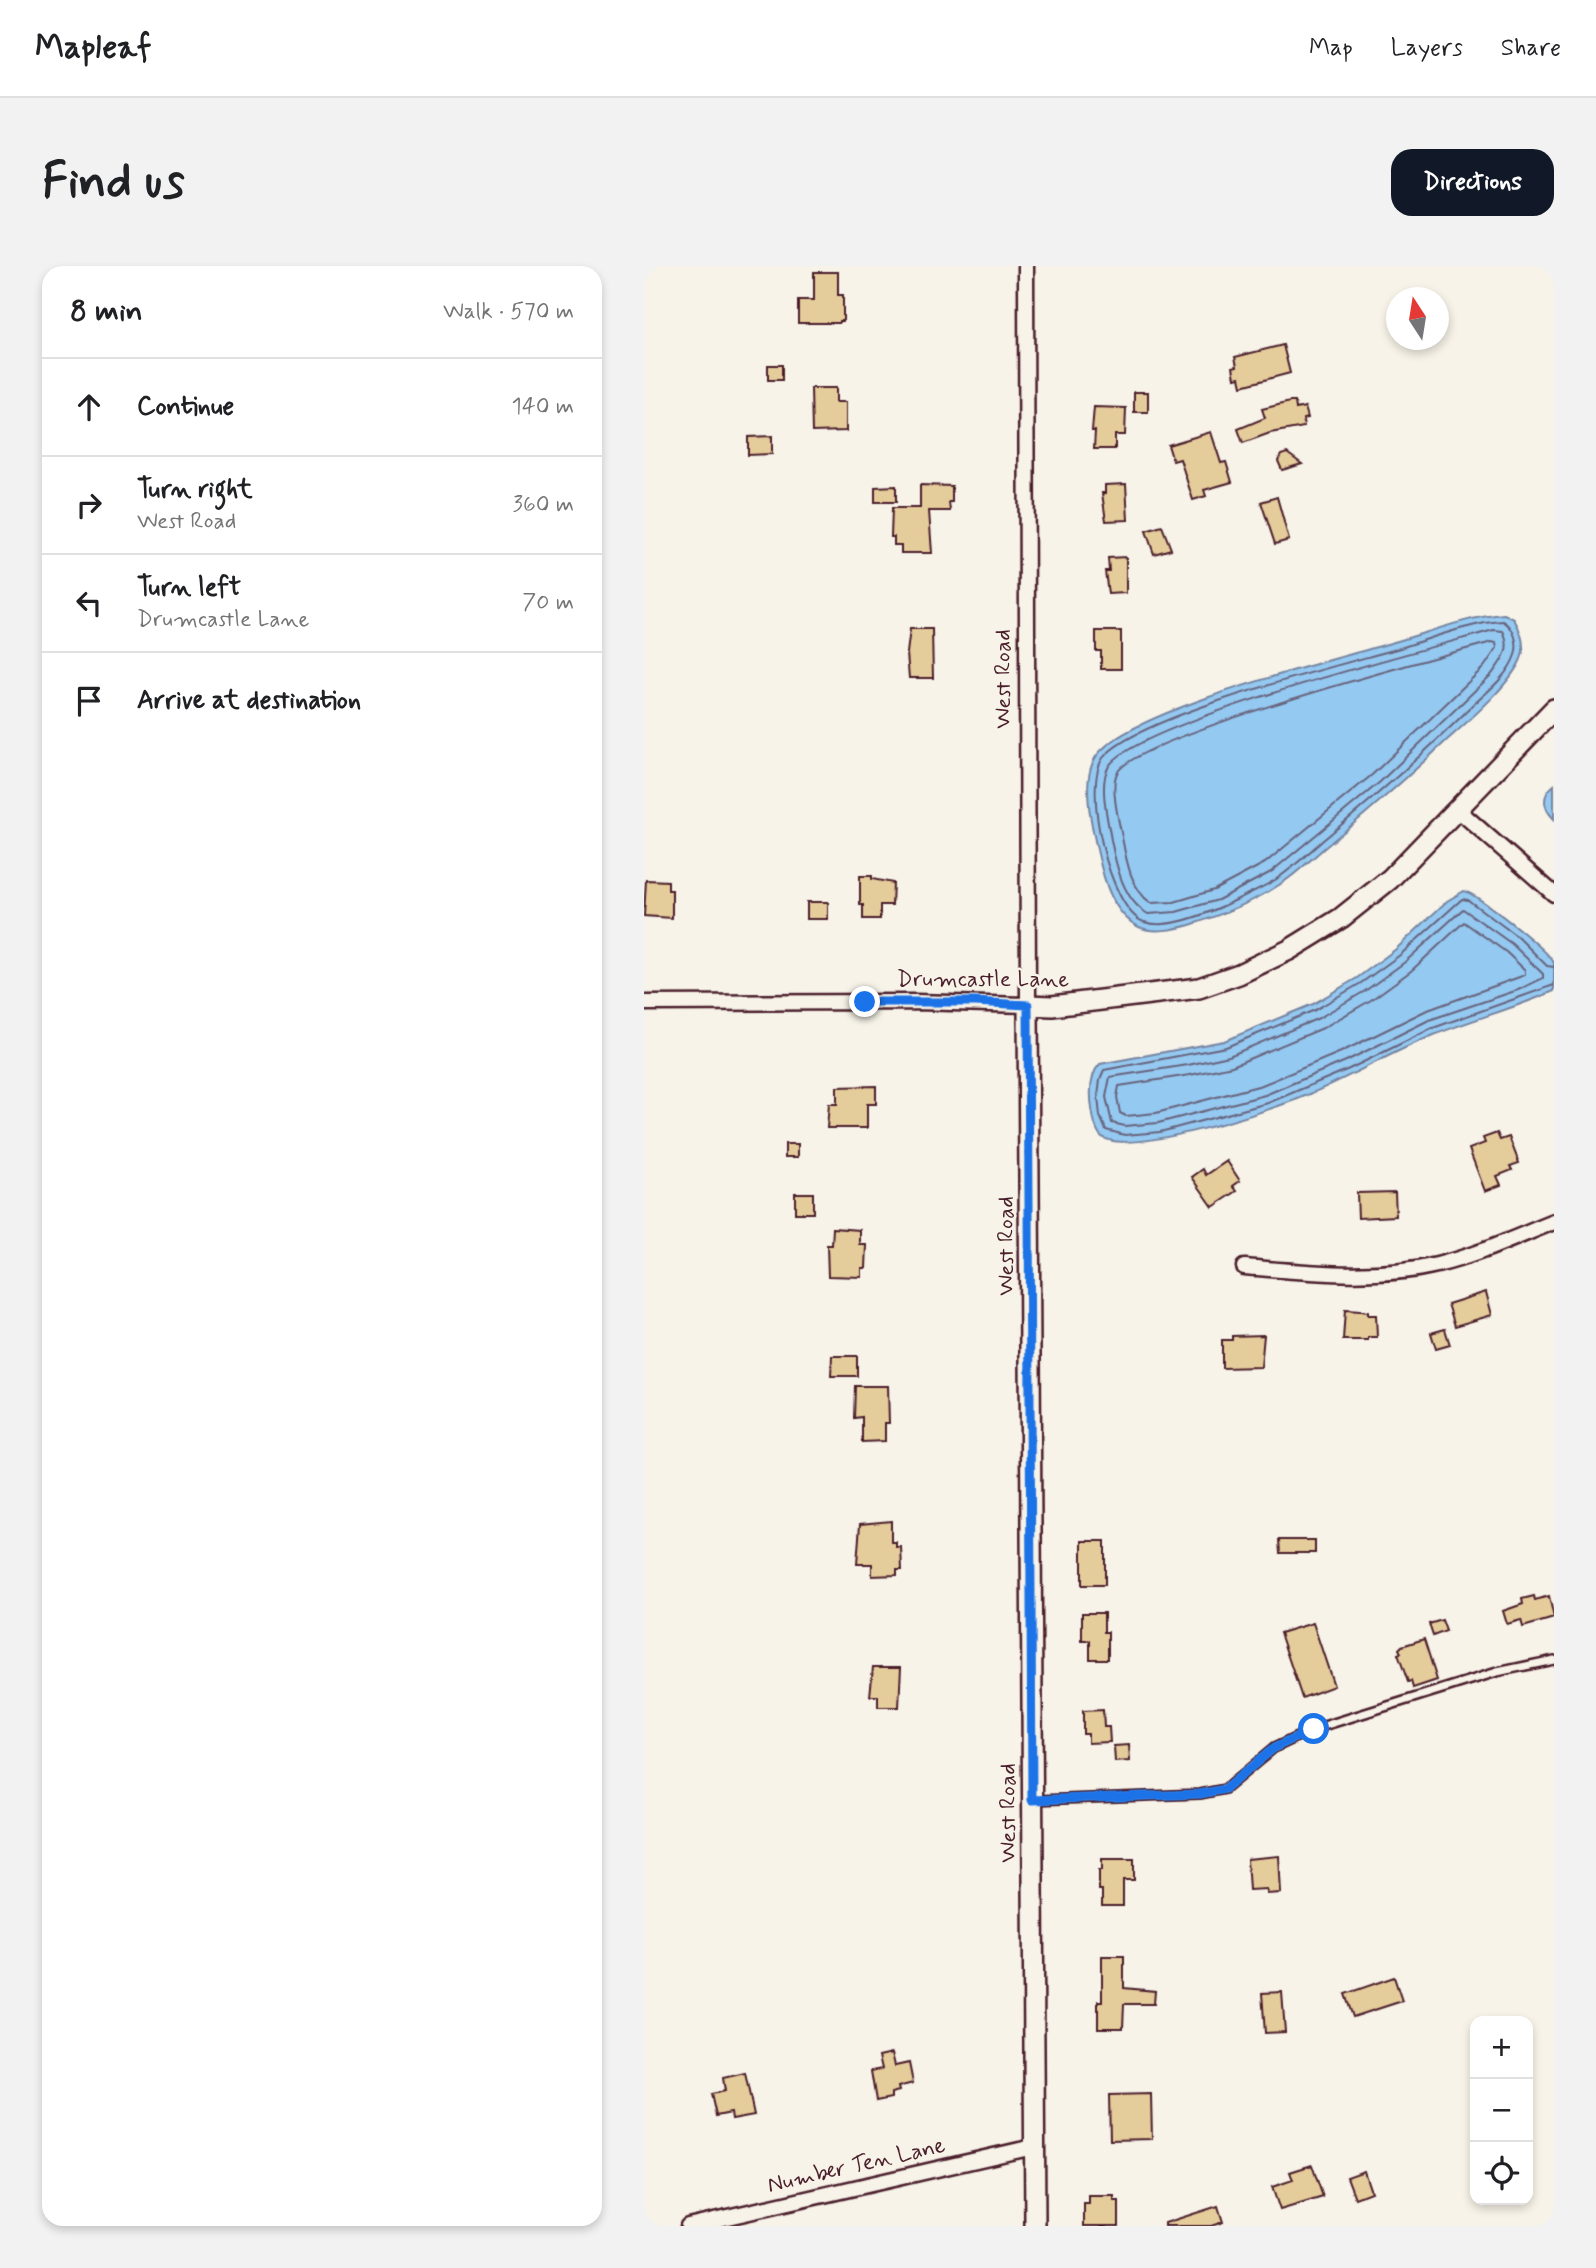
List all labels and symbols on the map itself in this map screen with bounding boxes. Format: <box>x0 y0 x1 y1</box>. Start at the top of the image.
north arrow <box>1386 287 1449 350</box>
street label: West Road <box>989 629 1019 729</box>
street label: Drumcastle Lane <box>897 965 1069 995</box>
route end <box>849 986 880 1017</box>
street label: West Road <box>992 1196 1022 1296</box>
route start <box>1298 1713 1329 1744</box>
street label: West Road <box>994 1763 1024 1863</box>
street label: Number Ten Lane <box>764 2131 949 2201</box>

